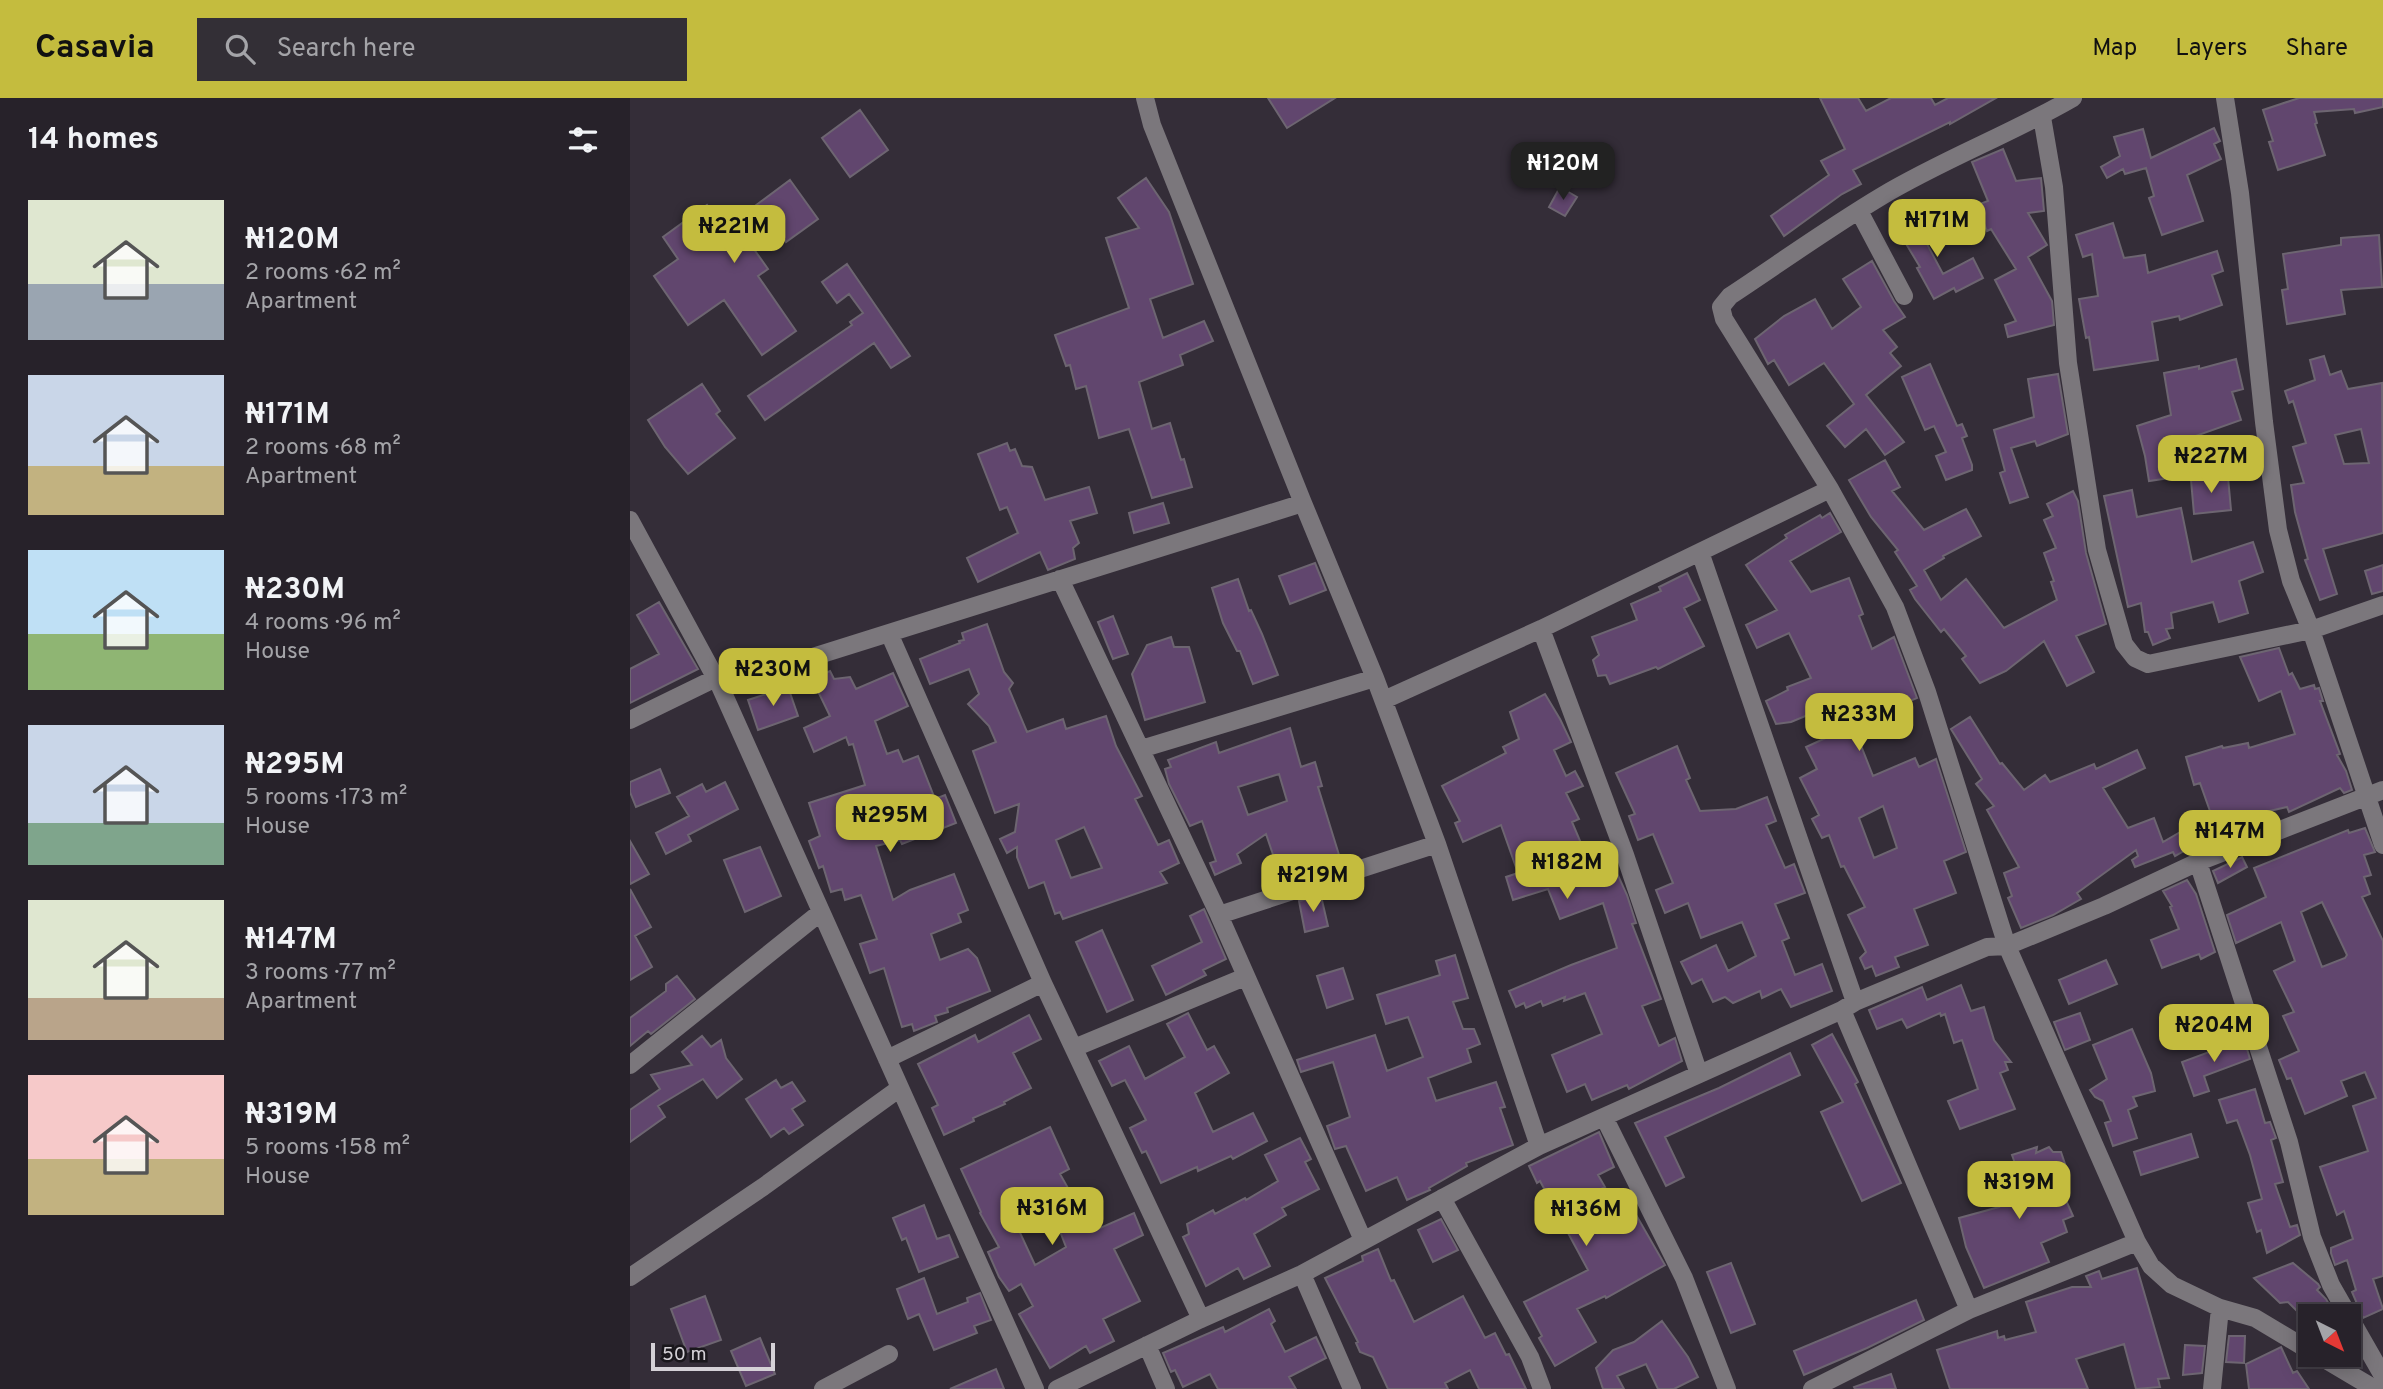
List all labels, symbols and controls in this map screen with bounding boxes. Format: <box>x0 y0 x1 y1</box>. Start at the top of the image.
search box <box>197 18 687 81</box>
text: Casavia <box>35 28 155 70</box>
icon: search <box>221 30 259 68</box>
text: Search here <box>277 33 416 66</box>
text: Map <box>2092 34 2137 64</box>
text: Layers <box>2175 34 2247 64</box>
text: Share <box>2285 34 2348 64</box>
icon: filters <box>564 121 602 159</box>
text: 14 homes <box>28 122 159 159</box>
pin: ₦120M <box>1514 142 1612 202</box>
text: ₦120M <box>1527 150 1599 179</box>
pin: ₦171M <box>1888 200 1986 259</box>
pin: ₦221M <box>685 206 783 265</box>
text: ₦171M <box>1904 207 1970 236</box>
text: ₦221M <box>698 213 770 242</box>
text: ₦120M <box>245 222 339 259</box>
icon: home <box>84 228 168 312</box>
text: 2 rooms · 62 m² <box>245 259 401 288</box>
text: Apartment <box>245 288 357 317</box>
text: ₦171M <box>245 397 330 434</box>
icon: home <box>84 403 168 487</box>
text: 2 rooms · 68 m² <box>245 434 401 463</box>
pin: ₦227M <box>2162 436 2260 495</box>
text: ₦227M <box>2174 443 2248 472</box>
text: Apartment <box>245 463 357 492</box>
text: ₦230M <box>245 572 345 609</box>
icon: home <box>84 578 168 662</box>
text: 4 rooms · 96 m² <box>245 609 401 638</box>
text: House <box>245 638 310 667</box>
pin: ₦230M <box>724 648 822 708</box>
text: ₦230M <box>735 656 811 685</box>
pin: ₦233M <box>1810 694 1908 753</box>
text: ₦233M <box>1821 701 1897 730</box>
text: ₦295M <box>245 747 344 784</box>
icon: home <box>84 753 168 837</box>
text: 5 rooms · 173 m² <box>245 784 407 813</box>
pin: ₦295M <box>841 794 939 854</box>
text: ₦295M <box>852 802 928 831</box>
pin: ₦147M <box>2181 810 2279 870</box>
text: House <box>245 813 310 842</box>
text: ₦147M <box>2195 818 2265 847</box>
pin: ₦182M <box>1518 842 1616 901</box>
text: ₦182M <box>1531 849 1603 878</box>
pin: ₦219M <box>1264 854 1362 914</box>
text: ₦219M <box>1277 862 1349 891</box>
text: ₦147M <box>245 922 337 959</box>
icon: home <box>84 928 168 1012</box>
text: 3 rooms · 77 m² <box>245 959 396 988</box>
text: Apartment <box>245 988 357 1017</box>
pin: ₦204M <box>2165 1004 2263 1064</box>
text: ₦204M <box>2175 1012 2253 1041</box>
text: ₦319M <box>245 1097 338 1134</box>
icon: home <box>84 1103 168 1187</box>
text: 5 rooms · 158 m² <box>245 1134 410 1163</box>
pin: ₦319M <box>1970 1162 2068 1221</box>
text: House <box>245 1163 310 1192</box>
text: ₦319M <box>1983 1169 2055 1198</box>
pin: ₦316M <box>1003 1188 1101 1247</box>
pin: ₦136M <box>1537 1188 1635 1248</box>
text: ₦316M <box>1016 1195 1088 1224</box>
text: ₦136M <box>1550 1196 1622 1225</box>
north arrow <box>2298 1304 2361 1367</box>
map controls <box>2298 1304 2361 1367</box>
scale bar <box>651 1340 775 1372</box>
text: 50 m <box>662 1343 707 1367</box>

